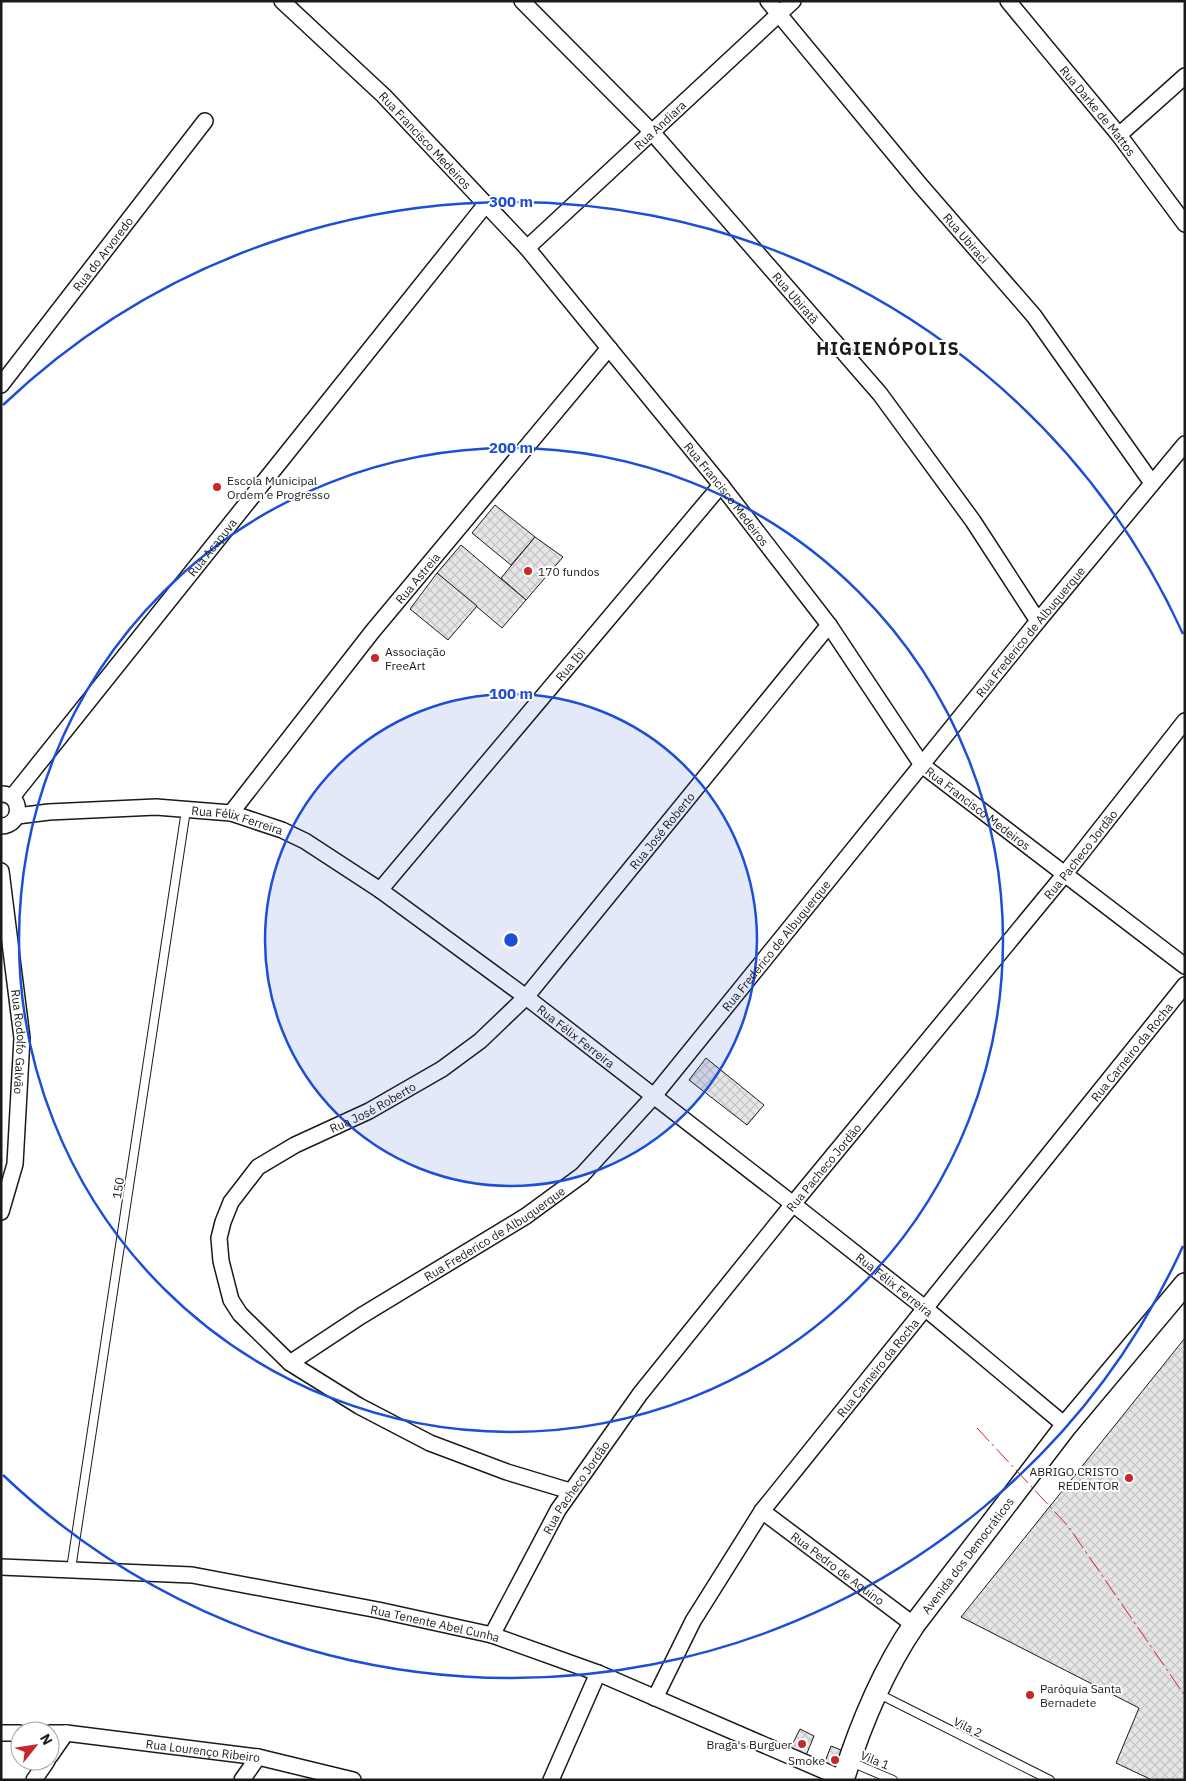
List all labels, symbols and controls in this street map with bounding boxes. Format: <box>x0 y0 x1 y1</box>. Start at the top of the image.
street label: Rua Darke de Mattos <box>1057 63 1139 159</box>
street label: Rua Francisco Medeiros <box>376 88 475 192</box>
street label: Rua Andiara <box>631 97 689 153</box>
text: 300 m <box>489 192 533 211</box>
street label: Rua Ubiraci <box>940 210 992 266</box>
street label: Rua do Arvoredo <box>69 213 136 294</box>
street label: Rua Ubiratã <box>770 269 823 327</box>
district label: HIGIENÓPOLIS <box>816 337 960 360</box>
text: 200 m <box>489 438 533 457</box>
street label: Rua Francisco Medeiros <box>681 439 773 549</box>
place label: Escola Municipal Ordem e Progresso <box>227 473 330 502</box>
marker: Escola Municipal Ordem e Progresso <box>211 481 223 493</box>
street label: Rua Acapuva <box>184 515 240 579</box>
street label: Rua Astreia <box>392 549 443 606</box>
street label: Rua Frederico de Albuquerque <box>972 563 1088 700</box>
place label: 170 fundos <box>538 564 600 579</box>
marker: 170 fundos <box>522 565 534 577</box>
place label: Associação FreeArt <box>385 644 446 673</box>
street label: Rua Ibi <box>552 645 588 684</box>
marker: Associação FreeArt <box>369 652 381 664</box>
text: 100 m <box>489 684 533 703</box>
street label: Rua Francisco Medeiros <box>923 763 1034 853</box>
street label: Rua José Roberto <box>626 789 698 872</box>
street label: Rua Félix Ferreira <box>191 802 286 838</box>
street label: Rua Pacheco Jordão <box>1040 806 1120 902</box>
street label: Rua Frederico de Albuquerque <box>718 877 833 1014</box>
centre of rings <box>502 931 520 949</box>
street label: Rua Rodolfo Galvão <box>8 988 30 1095</box>
street label: Rua Carneiro da Rocha <box>1087 999 1176 1104</box>
street label: Rua Félix Ferreira <box>534 1001 618 1071</box>
street label: Rua José Roberto <box>327 1078 418 1136</box>
street label: Rua Pacheco Jordão <box>783 1120 864 1214</box>
street label: 150 <box>109 1176 127 1200</box>
street label: Rua Frederico de Albuquerque <box>421 1183 568 1284</box>
street label: Rua Félix Ferreira <box>853 1249 937 1320</box>
street label: Rua Carneiro da Rocha <box>833 1315 922 1420</box>
street label: Rua Pacheco Jordão <box>539 1437 612 1537</box>
place label: ABRIGO CRISTO REDENTOR <box>1029 1464 1119 1493</box>
marker: ABRIGO CRISTO REDENTOR <box>1123 1472 1135 1484</box>
street label: Avenida dos Democráticos <box>918 1494 1017 1616</box>
street label: Rua Pedro de Aquino <box>788 1528 888 1608</box>
street label: Rua Tenente Abel Cunha <box>369 1601 503 1645</box>
place label: Paróquia Santa Bernadete <box>1040 1681 1122 1710</box>
marker: Paróquia Santa Bernadete <box>1024 1689 1036 1701</box>
street label: Vila 2 <box>951 1714 985 1740</box>
north arrow <box>10 1721 60 1771</box>
text: N <box>36 1731 57 1748</box>
street label: Rua Lourenço Ribeiro <box>145 1736 261 1765</box>
place label: Braga's Burguer <box>706 1737 793 1752</box>
marker: Braga's Burguer <box>796 1738 808 1750</box>
street label: Vila 1 <box>858 1747 892 1773</box>
place label: Smoke <box>788 1753 825 1768</box>
marker: Smoke <box>829 1754 841 1766</box>

